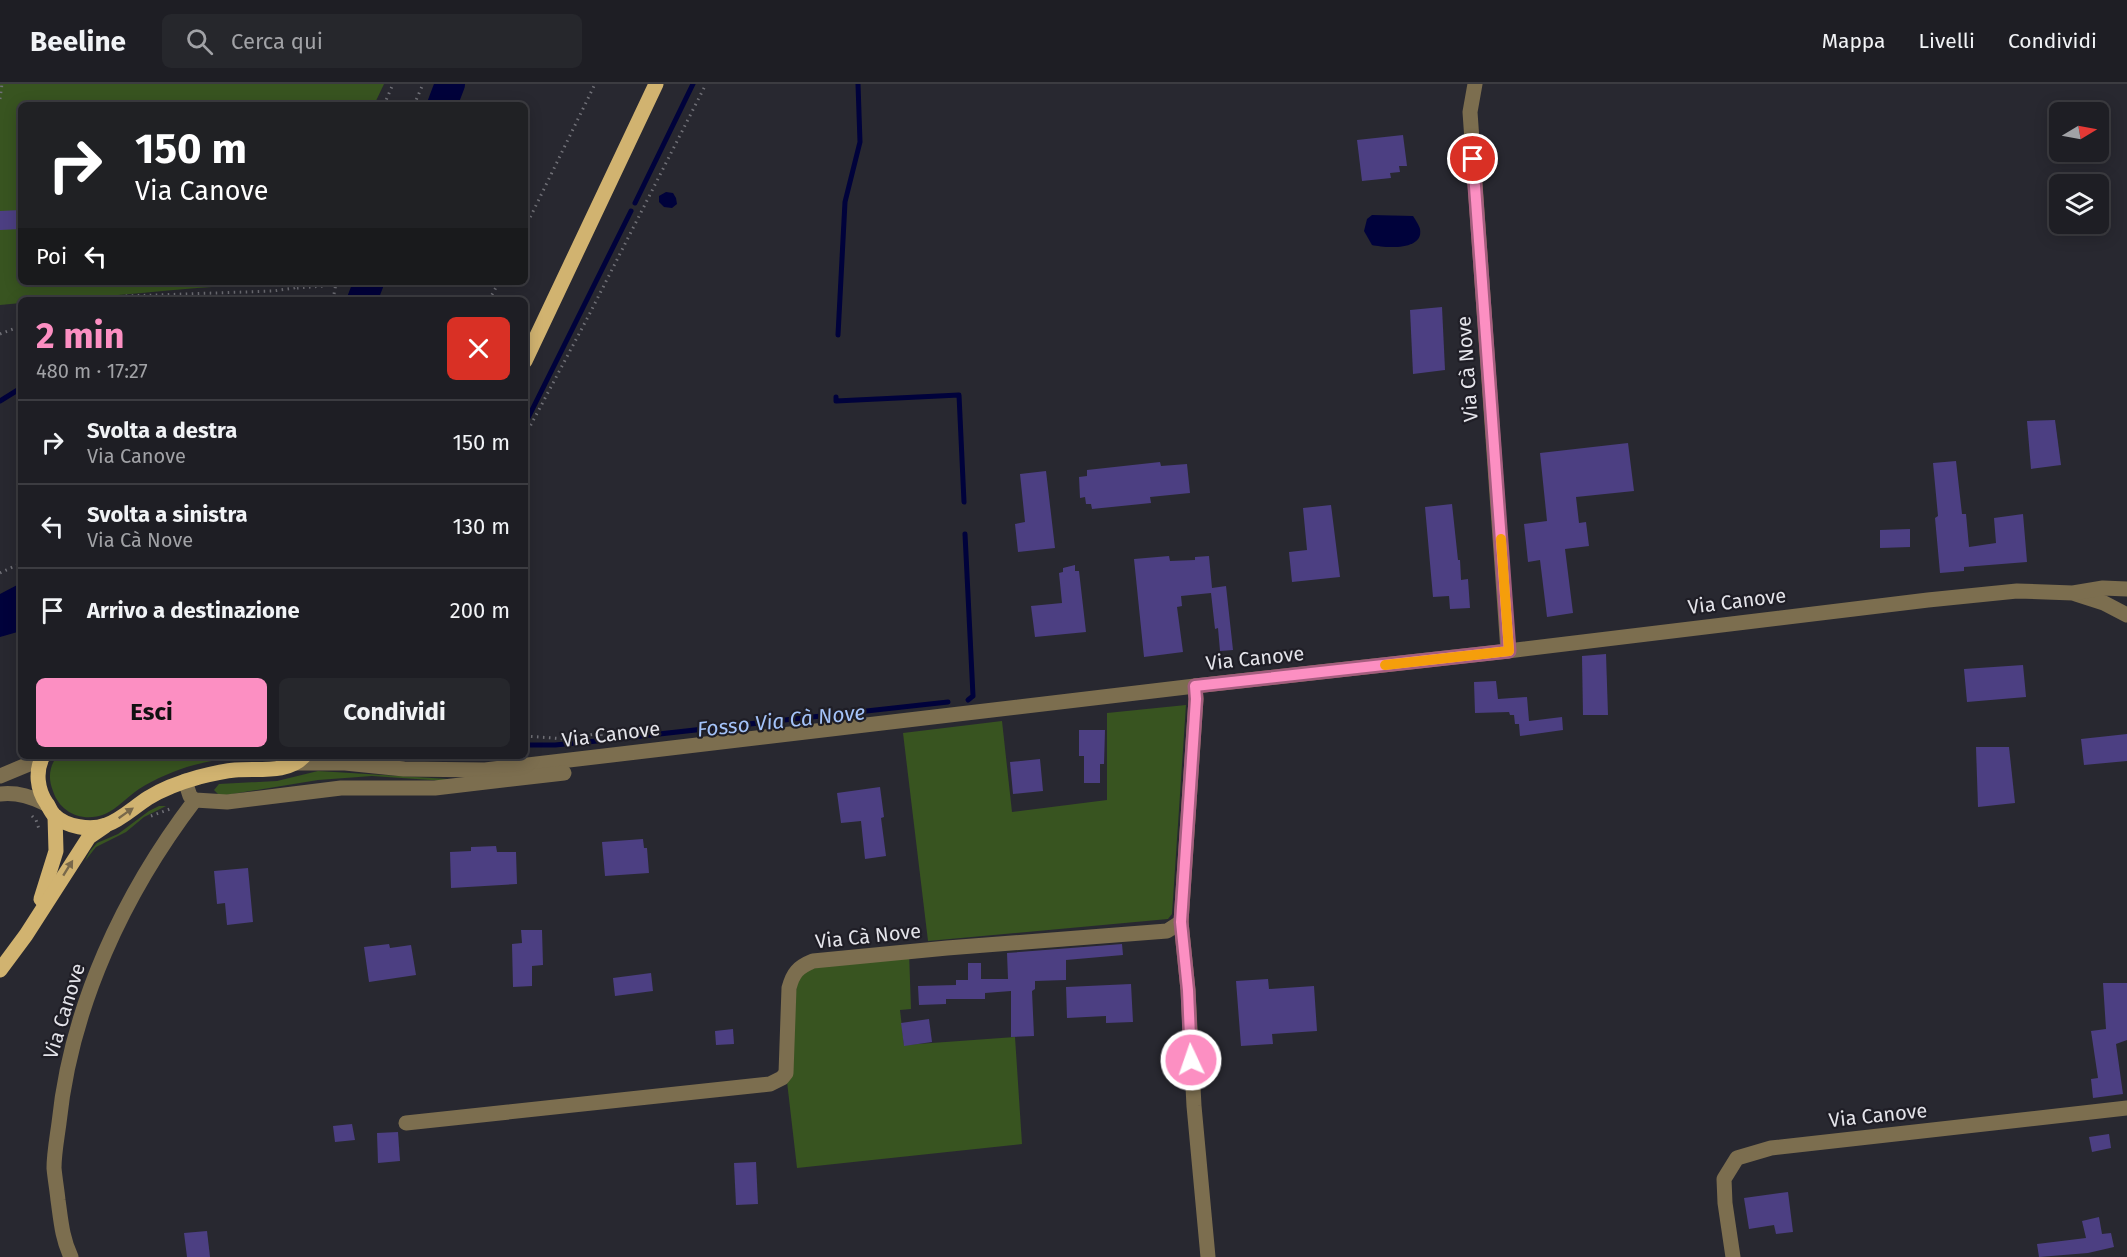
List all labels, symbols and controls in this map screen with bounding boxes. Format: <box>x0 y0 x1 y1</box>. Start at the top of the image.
search box <box>162 14 582 68</box>
text: Beeline <box>30 25 126 58</box>
icon: search <box>183 25 216 58</box>
text: Cerca qui <box>231 28 323 55</box>
text: Mappa <box>1822 28 1886 54</box>
text: Livelli <box>1919 28 1975 54</box>
text: Condividi <box>2008 28 2097 54</box>
north arrow <box>2049 102 2109 162</box>
map controls <box>2049 102 2109 234</box>
text: 150 m <box>135 124 247 174</box>
icon: right <box>36 126 114 204</box>
pin <box>1447 133 1498 184</box>
icon: arrive <box>1456 142 1489 175</box>
button: layers <box>2049 174 2109 234</box>
text: Via Canove <box>135 175 268 207</box>
icon: left <box>79 240 112 273</box>
text: Poi <box>36 243 67 270</box>
text: 2 min <box>36 314 125 358</box>
street label: Via Cà Nove <box>1451 315 1483 423</box>
button: close <box>447 317 510 380</box>
text: 480 m · 17:27 <box>36 359 148 383</box>
text: Svolta a destra <box>87 417 237 444</box>
icon: right <box>36 426 69 459</box>
text: 150 m <box>452 429 510 456</box>
text: Via Canove <box>87 444 186 468</box>
text: Svolta a sinistra <box>87 501 248 528</box>
icon: left <box>36 510 69 543</box>
text: 130 m <box>453 513 510 540</box>
text: Via Cà Nove <box>87 528 193 552</box>
street label: Via Canove <box>1686 583 1788 619</box>
icon: arrive <box>36 594 69 627</box>
text: Arrivo a destinazione <box>87 597 300 624</box>
text: 200 m <box>450 597 510 624</box>
street label: Via Canove <box>1205 641 1305 675</box>
button: Esci <box>36 678 267 747</box>
button: Condividi <box>279 678 510 747</box>
water label: Fosso Via Cà Nove <box>696 699 867 743</box>
street label: Via Canove <box>560 716 662 752</box>
one-way arrow <box>117 807 133 819</box>
one-way arrow <box>63 860 74 876</box>
street label: Via Cà Nove <box>814 919 922 953</box>
street label: Via Canove <box>38 960 90 1062</box>
position arrow <box>1159 1028 1223 1092</box>
street label: Via Canove <box>1828 1098 1928 1132</box>

